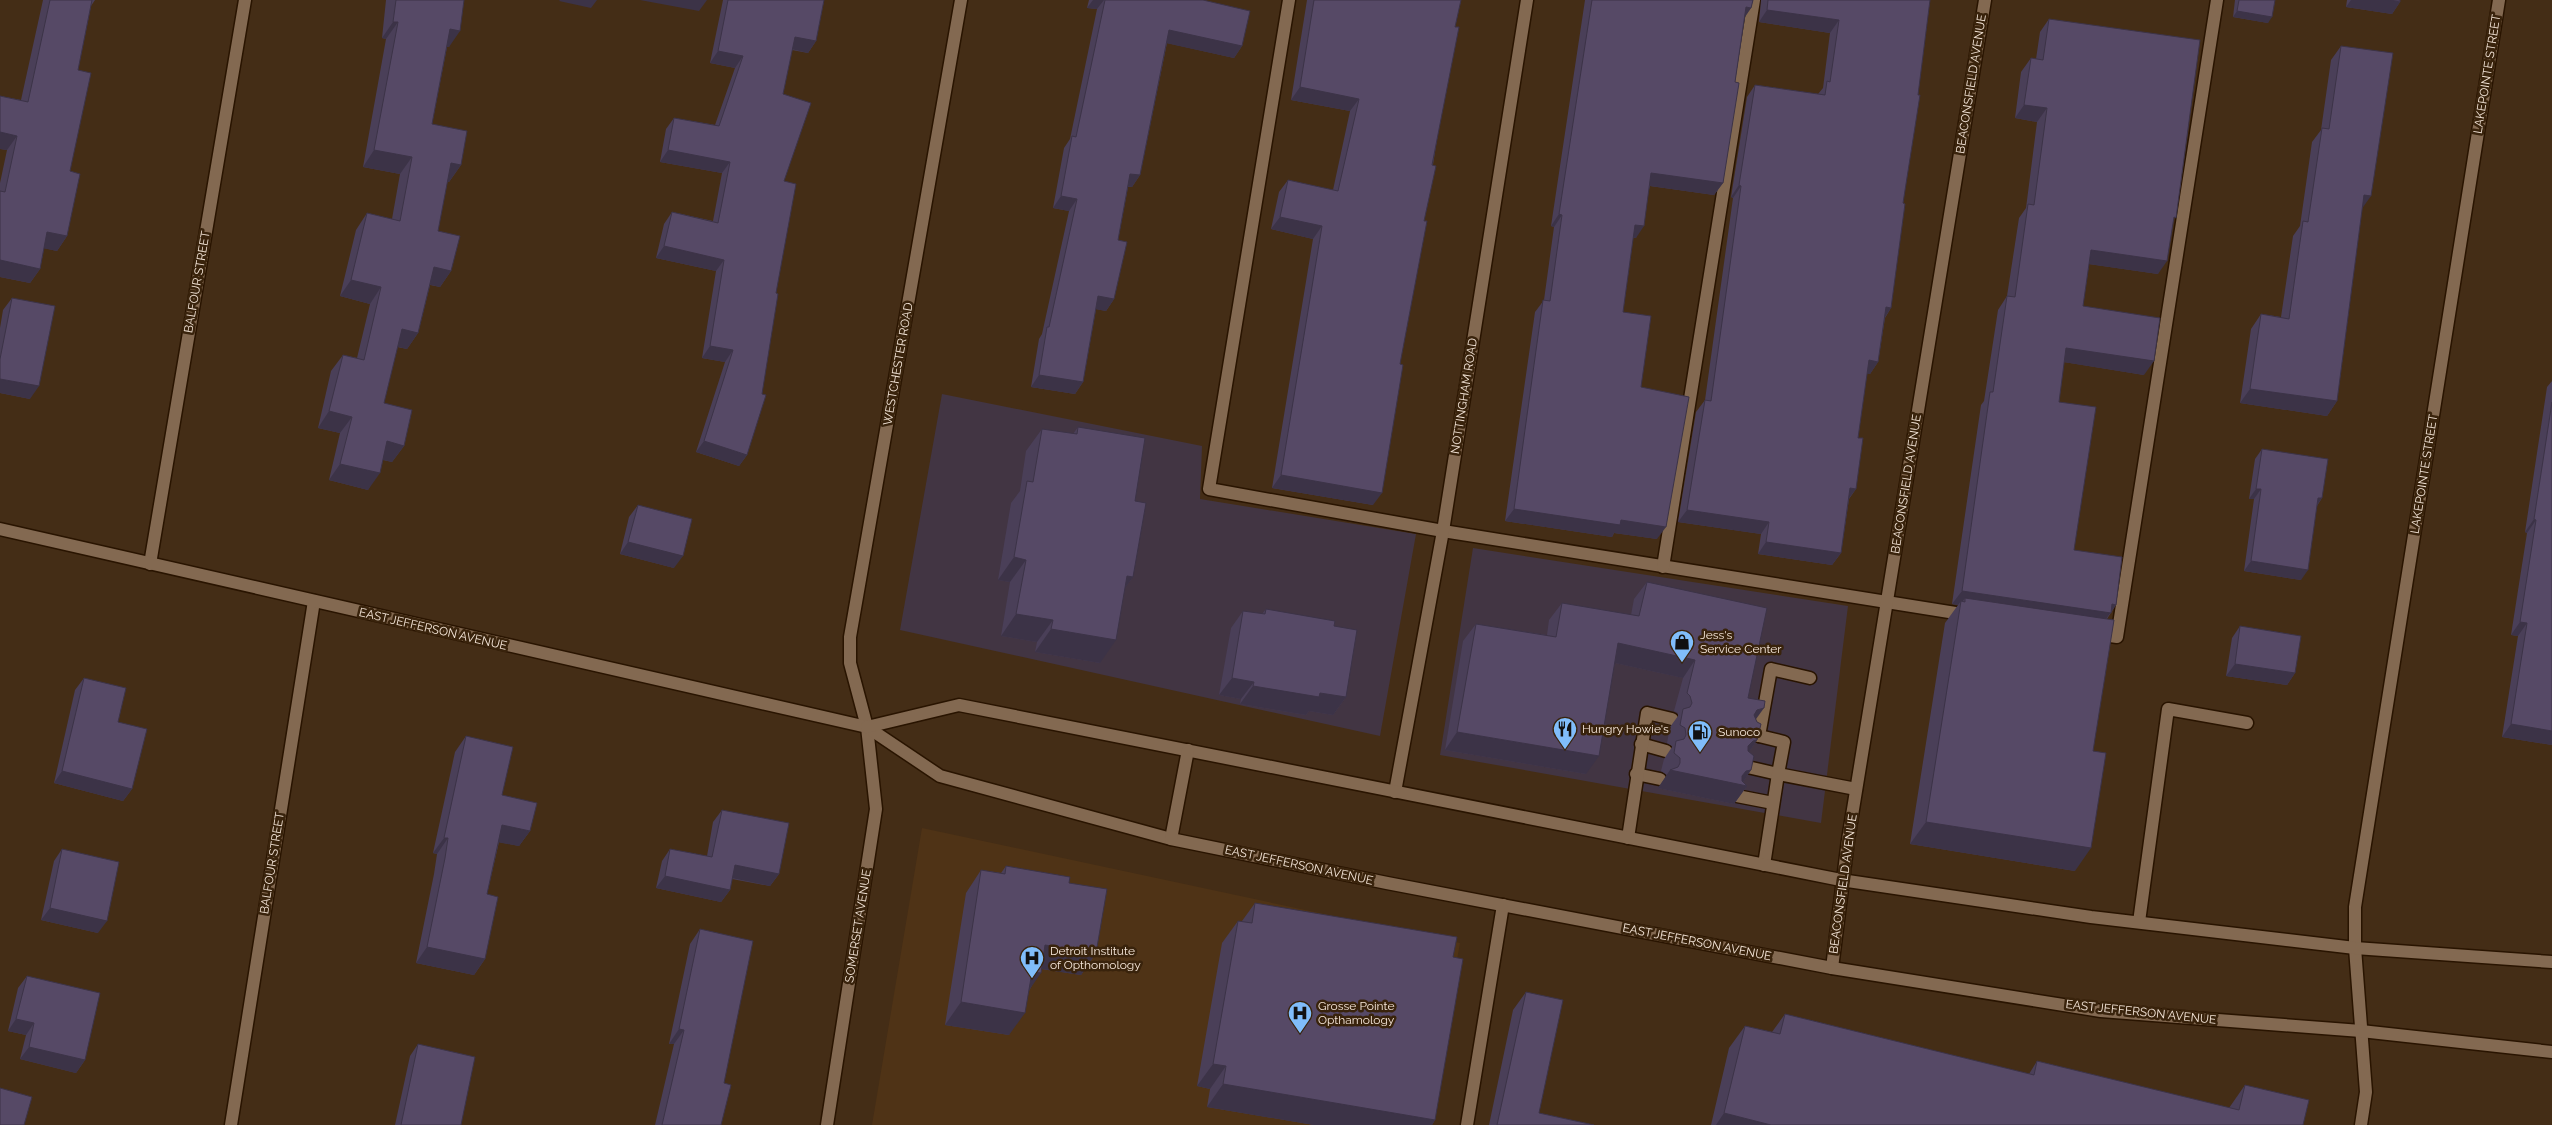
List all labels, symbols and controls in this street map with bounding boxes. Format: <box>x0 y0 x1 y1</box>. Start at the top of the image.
street label: BEACONSFIELD AVENUE <box>1953 13 1989 155</box>
street label: LAKEPOINTE STREET <box>2471 13 2503 135</box>
street label: BALFOUR STREET <box>181 229 213 334</box>
street label: WESTCHESTER ROAD <box>880 301 916 427</box>
street label: NOTTINGHAM ROAD <box>1448 337 1480 455</box>
street label: BEACONSFIELD AVENUE <box>1888 413 1924 555</box>
street label: LAKEPOINTE STREET <box>2408 413 2440 535</box>
street label: EAST JEFFERSON AVENUE <box>358 605 508 653</box>
place label: Jess's Service Center <box>1700 628 1782 656</box>
shop icon: Jess's Service Center <box>1669 629 1695 663</box>
restaurant icon: Hungry Howie's <box>1552 716 1578 750</box>
fuel station icon: Sunoco <box>1687 719 1713 753</box>
place label: Hungry Howie's <box>1582 722 1669 736</box>
place label: Sunoco <box>1718 725 1760 739</box>
street label: BALFOUR STREET <box>257 810 287 915</box>
street label: BEACONSFIELD AVENUE <box>1826 813 1860 955</box>
street label: EAST JEFFERSON AVENUE <box>1224 842 1374 888</box>
street label: SOMERSET AVENUE <box>842 868 874 984</box>
street label: EAST JEFFERSON AVENUE <box>1621 921 1773 963</box>
place label: Detroit Institute of Opthomology <box>1050 944 1141 972</box>
hospital icon: Detroit Institute of Opthomology <box>1019 945 1045 979</box>
street label: EAST JEFFERSON AVENUE <box>2065 997 2217 1027</box>
place label: Grosse Pointe Opthamology <box>1318 999 1395 1027</box>
hospital icon: Grosse Pointe Opthamology <box>1287 1000 1313 1034</box>

